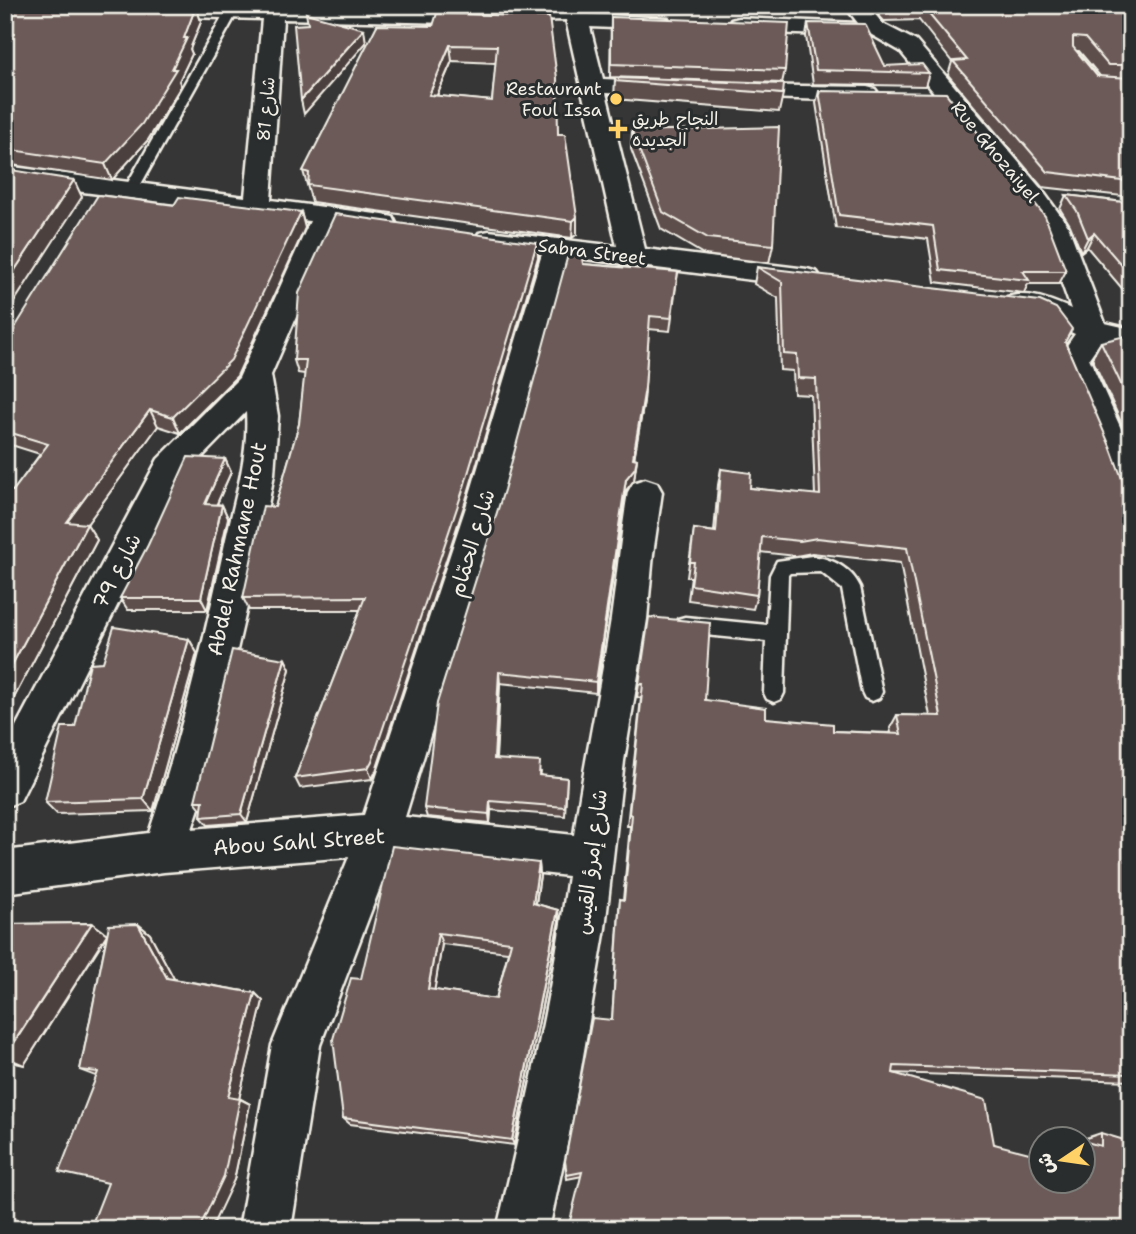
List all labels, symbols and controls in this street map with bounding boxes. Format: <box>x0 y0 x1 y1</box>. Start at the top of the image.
street label: شارع 81 <box>251 76 281 142</box>
place label: Restaurant Foul Issa <box>506 77 602 122</box>
marker: Restaurant Foul Issa <box>608 91 624 107</box>
street label: Rue Ghozaiyel <box>945 96 1045 208</box>
place label: النجاح طريق الجديده <box>632 107 719 152</box>
marker: النجاح طريق الجديده <box>610 121 626 137</box>
street label: Sabra Street <box>536 233 648 271</box>
street label: Abdel Rahmane Hout <box>201 439 273 659</box>
street label: شارع الحمّام <box>442 486 504 601</box>
street label: شارع 79 <box>86 528 149 614</box>
street label: شارع إمرؤ القيس <box>568 788 615 936</box>
street label: Abou Sahl Street <box>212 822 386 862</box>
north arrow <box>1028 1126 1098 1196</box>
text: ش <box>1031 1151 1060 1177</box>

